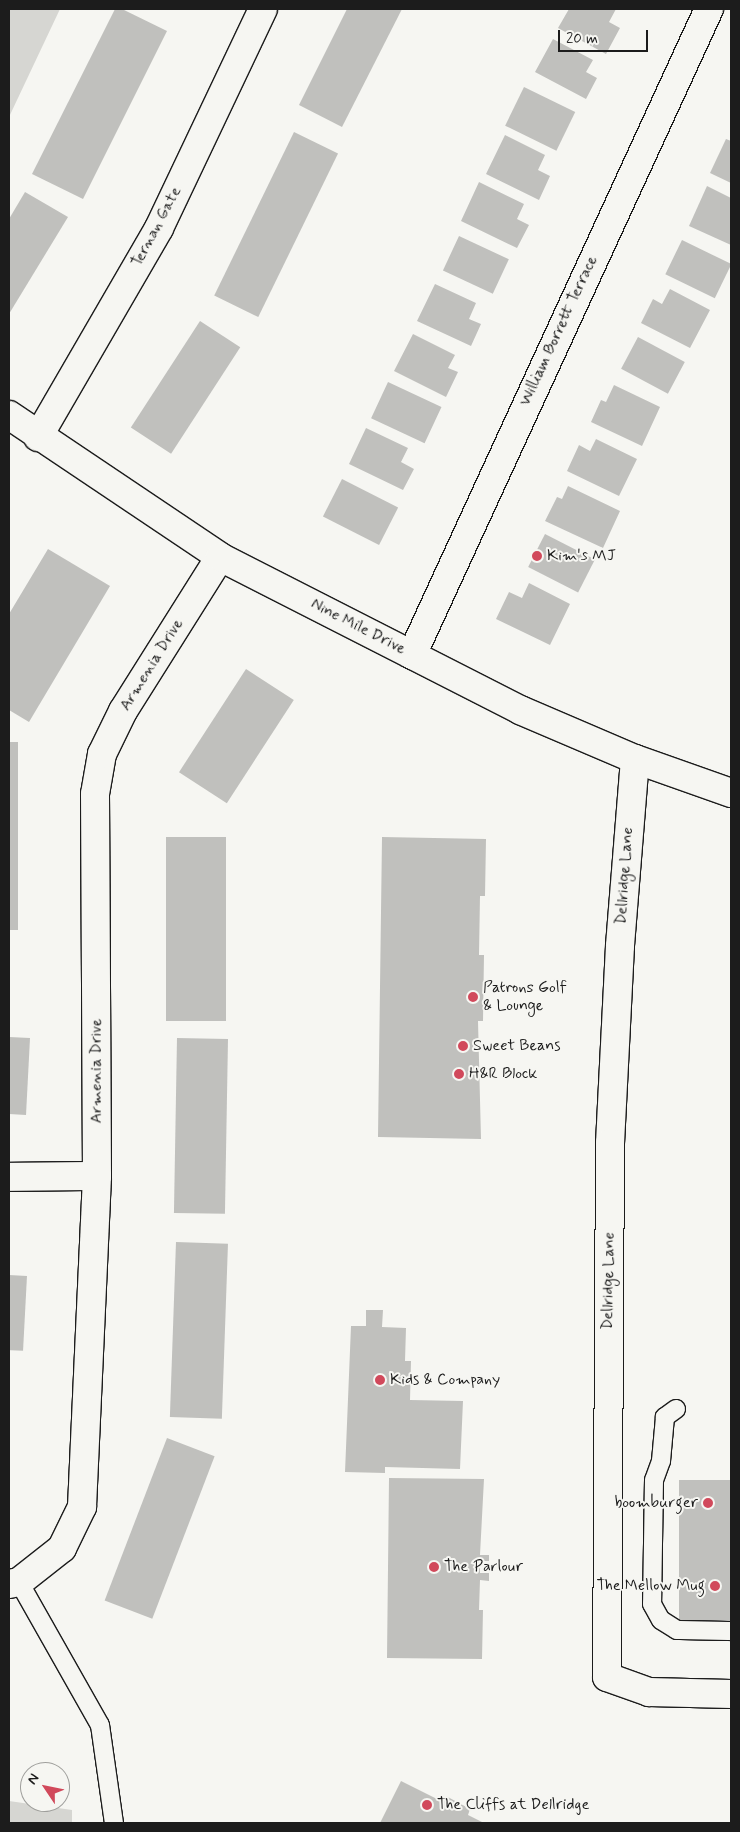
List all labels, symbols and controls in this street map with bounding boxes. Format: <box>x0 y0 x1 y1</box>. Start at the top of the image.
scale bar <box>560 20 650 52</box>
text: 20 m <box>566 29 598 49</box>
street label: Ternan Gate <box>129 186 185 268</box>
street label: William Borrett Terrace <box>515 252 603 410</box>
place label: Kim's MJ <box>547 546 614 566</box>
marker: Kim's MJ <box>531 550 543 562</box>
street label: Nine Mile Drive <box>308 595 408 659</box>
street label: Armenia Drive <box>116 616 188 714</box>
street label: Dellridge Lane <box>612 827 638 925</box>
place label: Patrons Golf & Lounge <box>483 978 565 1016</box>
marker: Patrons Golf & Lounge <box>467 991 479 1003</box>
street label: Armenia Drive <box>87 1019 107 1123</box>
place label: Sweet Beans <box>473 1036 560 1056</box>
marker: Sweet Beans <box>457 1040 469 1052</box>
place label: H&R Block <box>469 1064 538 1084</box>
marker: H&R Block <box>453 1068 465 1080</box>
street label: Dellridge Lane <box>599 1232 619 1330</box>
place label: Kids & Company <box>390 1370 500 1390</box>
marker: Kids & Company <box>374 1374 386 1386</box>
place label: boomburger <box>614 1493 698 1513</box>
marker: boomburger <box>702 1497 714 1509</box>
place label: The Parlour <box>444 1557 522 1577</box>
marker: The Parlour <box>428 1561 440 1573</box>
place label: The Mellow Mug <box>597 1576 705 1596</box>
marker: The Mellow Mug <box>709 1580 721 1592</box>
north arrow <box>20 1762 70 1812</box>
text: N <box>23 1770 43 1788</box>
place label: The Cliffs at Dellridge <box>437 1795 591 1815</box>
marker: The Cliffs at Dellridge <box>421 1799 433 1811</box>

